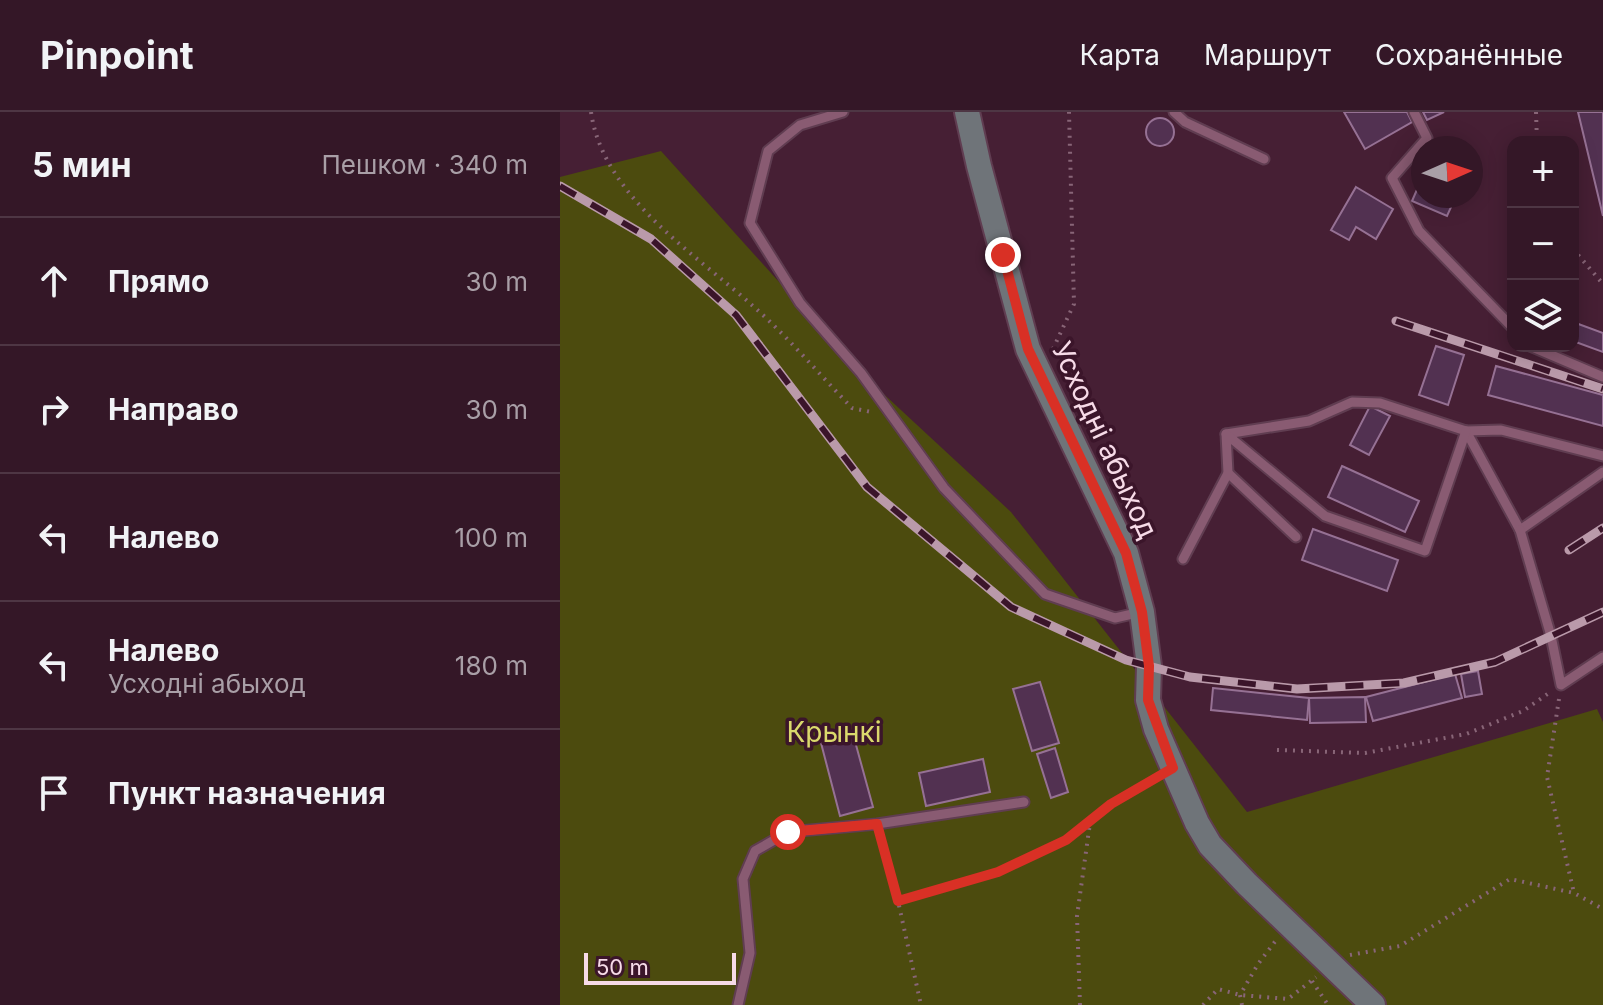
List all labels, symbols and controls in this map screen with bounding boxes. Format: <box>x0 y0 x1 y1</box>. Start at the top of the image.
text: Pinpoint <box>40 32 194 78</box>
text: Карта <box>1080 38 1160 72</box>
text: Маршрут <box>1204 38 1331 72</box>
text: Сохранённые <box>1375 38 1563 72</box>
north arrow <box>1411 136 1483 208</box>
map controls <box>1507 136 1579 352</box>
button: + <box>1507 136 1579 208</box>
text: 5 мин <box>32 144 132 185</box>
text: Пешком · 340 m <box>322 149 528 180</box>
button: − <box>1507 208 1579 280</box>
route end <box>985 237 1021 273</box>
icon: ahead <box>32 259 76 303</box>
text: Прямо <box>108 263 209 299</box>
text: 30 m <box>465 266 528 297</box>
button: layers <box>1507 280 1579 352</box>
street label: Усходні абыход <box>1045 336 1165 544</box>
icon: right <box>32 387 76 431</box>
text: Направо <box>108 391 239 427</box>
text: 30 m <box>465 394 528 425</box>
icon: left <box>32 515 76 559</box>
text: Налево <box>108 519 220 555</box>
text: 100 m <box>455 522 528 553</box>
text: Налево <box>108 632 220 668</box>
icon: left <box>32 643 76 687</box>
text: 180 m <box>455 650 528 681</box>
text: Усходні абыход <box>108 668 306 699</box>
park label: Крынкі <box>786 715 882 749</box>
icon: arrive <box>32 771 76 815</box>
text: Пункт назначения <box>108 775 386 811</box>
route start <box>770 814 806 850</box>
scale bar <box>584 949 736 985</box>
text: 50 m <box>596 954 649 980</box>

